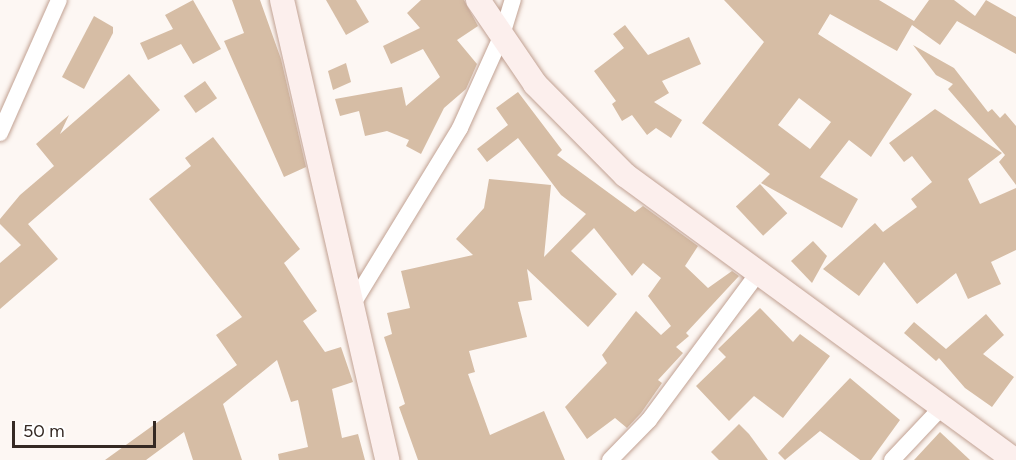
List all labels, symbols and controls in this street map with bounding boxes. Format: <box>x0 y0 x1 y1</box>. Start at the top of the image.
scale bar <box>15 409 159 447</box>
text: 50 m <box>23 420 65 442</box>

